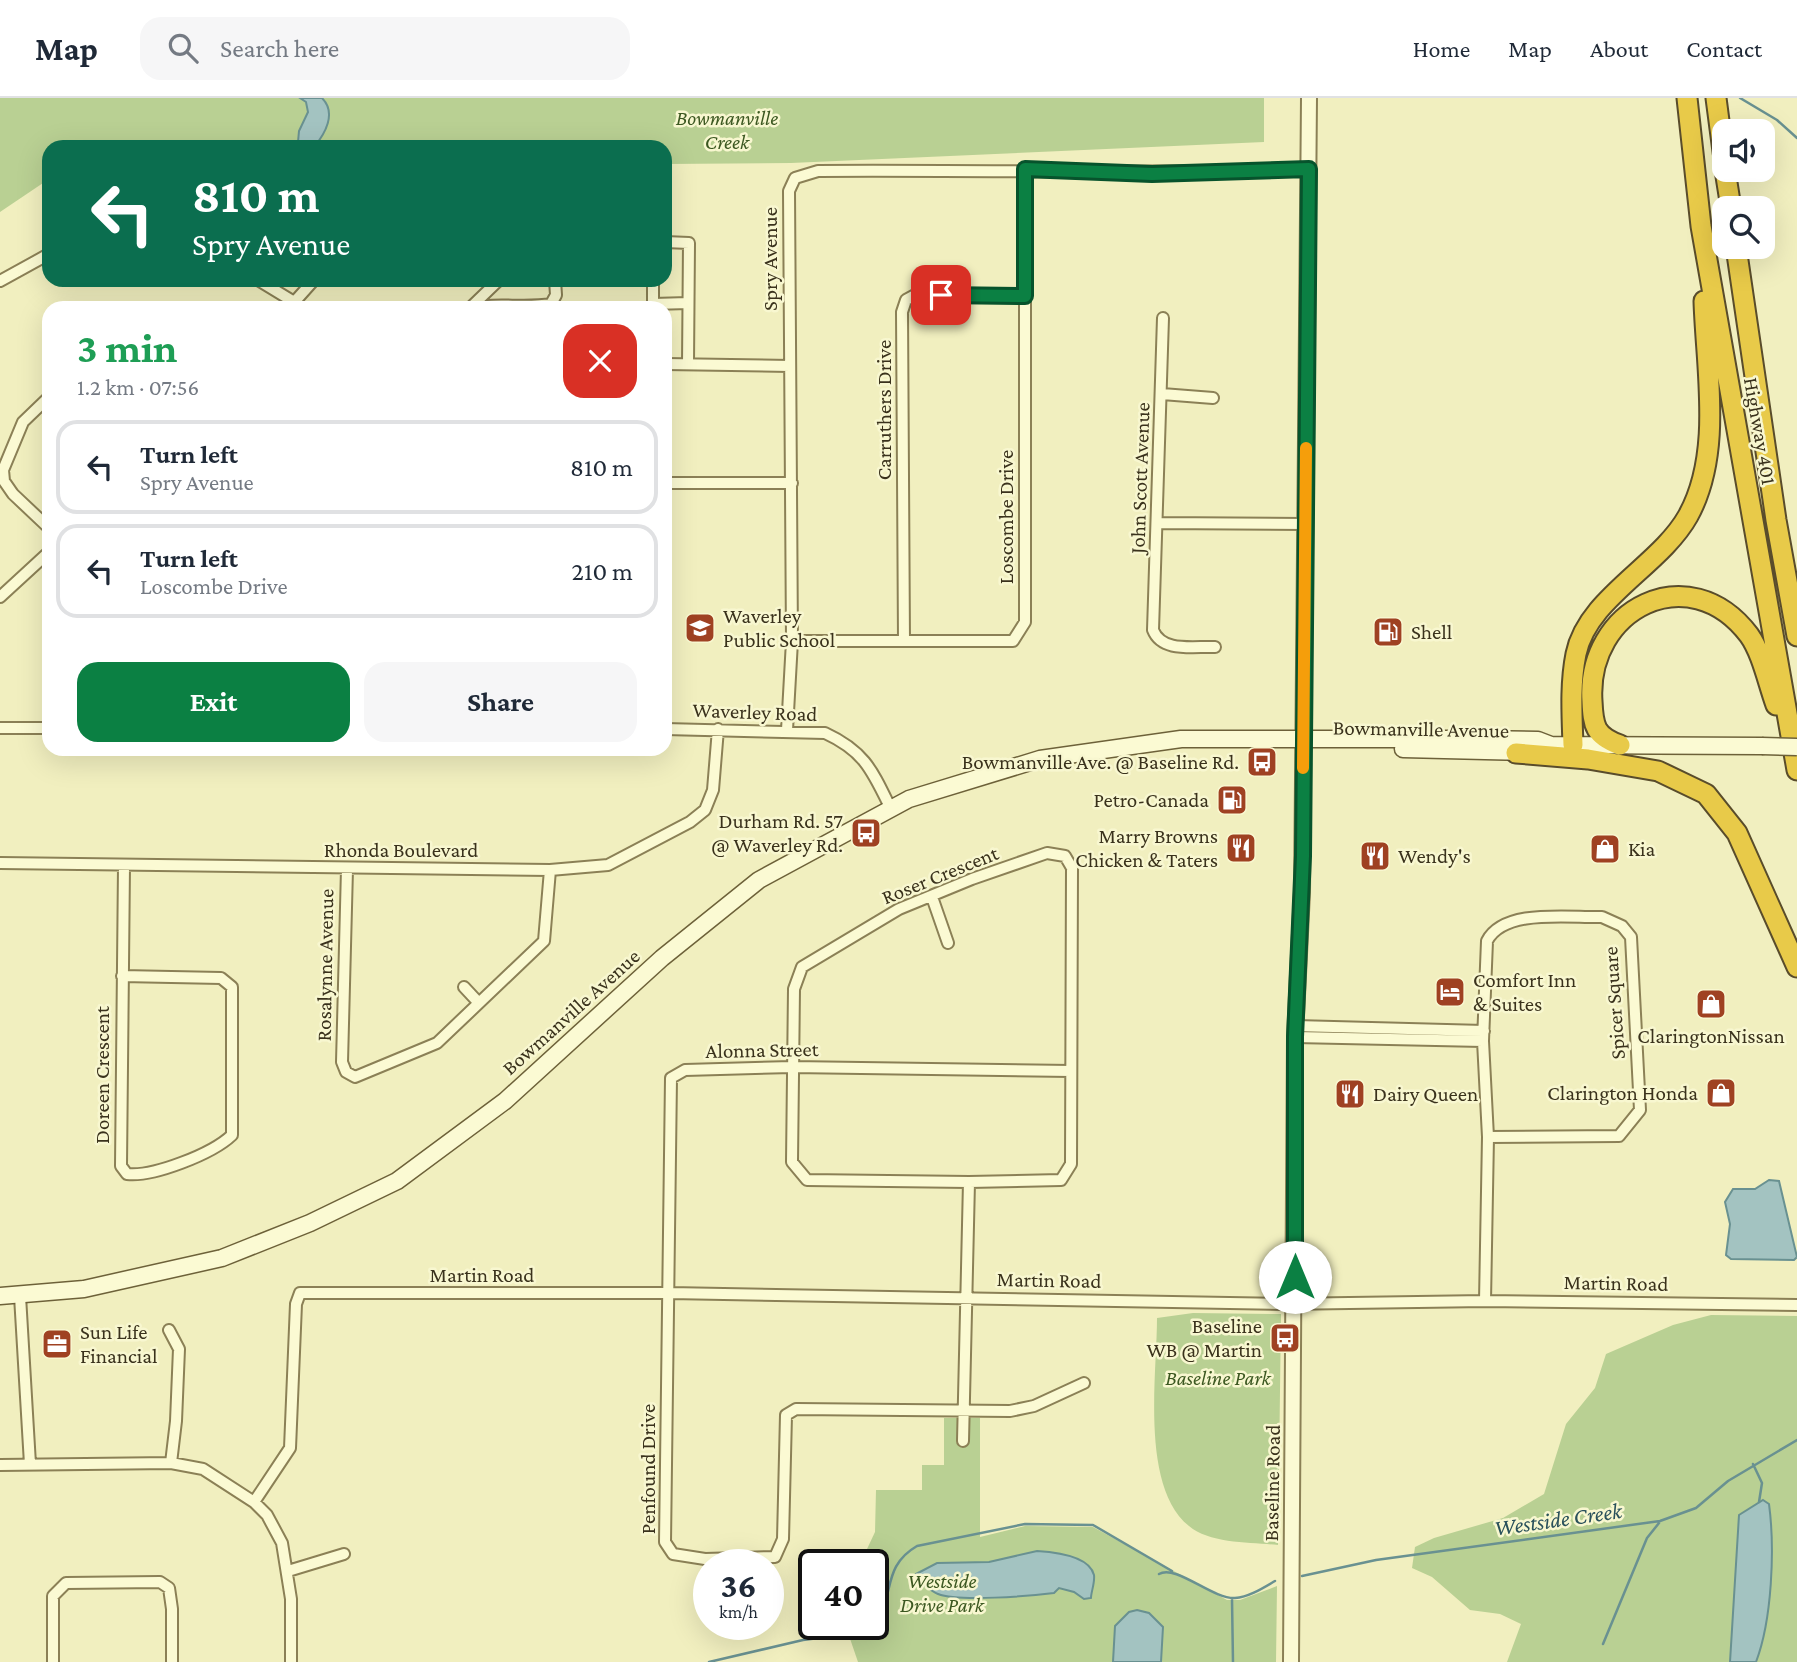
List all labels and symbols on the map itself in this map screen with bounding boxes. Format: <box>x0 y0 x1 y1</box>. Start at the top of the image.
park label: Bowmanville Creek <box>676 106 778 154</box>
street label: Spry Avenue <box>758 207 782 311</box>
pin <box>911 265 971 325</box>
street label: Carruthers Drive <box>872 340 896 480</box>
street label: Highway 401 <box>1739 375 1781 487</box>
street label: John Scott Avenue <box>1125 402 1155 556</box>
street label: Loscombe Drive <box>994 450 1018 584</box>
place label: Waverley Public School <box>723 604 835 652</box>
school or university icon: Waverley Public School <box>683 611 717 645</box>
fuel station icon: Shell <box>1371 615 1405 649</box>
place label: Shell <box>1411 620 1452 644</box>
street label: Waverley Road <box>692 698 818 726</box>
street label: Bowmanville Avenue <box>1333 715 1509 743</box>
bus stop icon: Bowmanville Ave. @ Baseline Rd. <box>1245 745 1279 779</box>
place label: Bowmanville Ave. @ Baseline Rd. <box>962 750 1239 774</box>
fuel station icon: Petro-Canada <box>1215 783 1249 817</box>
place label: Petro-Canada <box>1093 788 1209 812</box>
place label: Durham Rd. 57 @ Waverley Rd. <box>711 809 843 857</box>
bus stop icon: Durham Rd. 57 @ Waverley Rd. <box>849 816 883 850</box>
place label: Marry Browns Chicken & Taters <box>1075 824 1218 872</box>
restaurant icon: Marry Browns Chicken & Taters <box>1224 831 1258 865</box>
shop icon: Kia <box>1588 832 1622 866</box>
place label: Kia <box>1628 837 1656 861</box>
street label: Rhonda Boulevard <box>324 838 478 862</box>
restaurant icon: Wendy's <box>1358 839 1392 873</box>
street label: Roser Crescent <box>878 840 1003 909</box>
place label: Wendy's <box>1398 844 1471 868</box>
street label: Rosalynne Avenue <box>312 889 338 1041</box>
street label: Bowmanville Avenue <box>497 944 645 1080</box>
street label: Spicer Square <box>1598 946 1630 1060</box>
place label: Comfort Inn & Suites <box>1473 968 1576 1016</box>
hotel icon: Comfort Inn & Suites <box>1433 975 1467 1009</box>
shop icon: ClaringtonNissan <box>1694 987 1728 1021</box>
street label: Doreen Crescent <box>90 1005 114 1144</box>
place label: ClaringtonNissan <box>1637 1024 1785 1048</box>
street label: Alonna Street <box>705 1037 820 1063</box>
shop icon: Clarington Honda <box>1704 1076 1738 1110</box>
restaurant icon: Dairy Queen <box>1333 1077 1367 1111</box>
place label: Clarington Honda <box>1547 1081 1698 1105</box>
place label: Dairy Queen <box>1373 1082 1478 1106</box>
position arrow <box>1258 1240 1332 1314</box>
street label: Martin Road <box>430 1263 534 1287</box>
street label: Martin Road <box>996 1267 1102 1293</box>
street label: Martin Road <box>1563 1270 1669 1296</box>
place label: Baseline WB @ Martin <box>1146 1314 1262 1362</box>
place label: Sun Life Financial <box>80 1320 157 1368</box>
bus stop icon: Baseline WB @ Martin <box>1268 1321 1302 1355</box>
office icon: Sun Life Financial <box>40 1327 74 1361</box>
park label: Baseline Park <box>1165 1366 1272 1390</box>
street label: Penfound Drive <box>636 1404 660 1534</box>
street label: Baseline Road <box>1259 1424 1285 1542</box>
water label: Westside Creek <box>1493 1497 1624 1541</box>
speed limit sign: 40 <box>798 1549 889 1640</box>
park label: Westside Drive Park <box>900 1569 985 1617</box>

